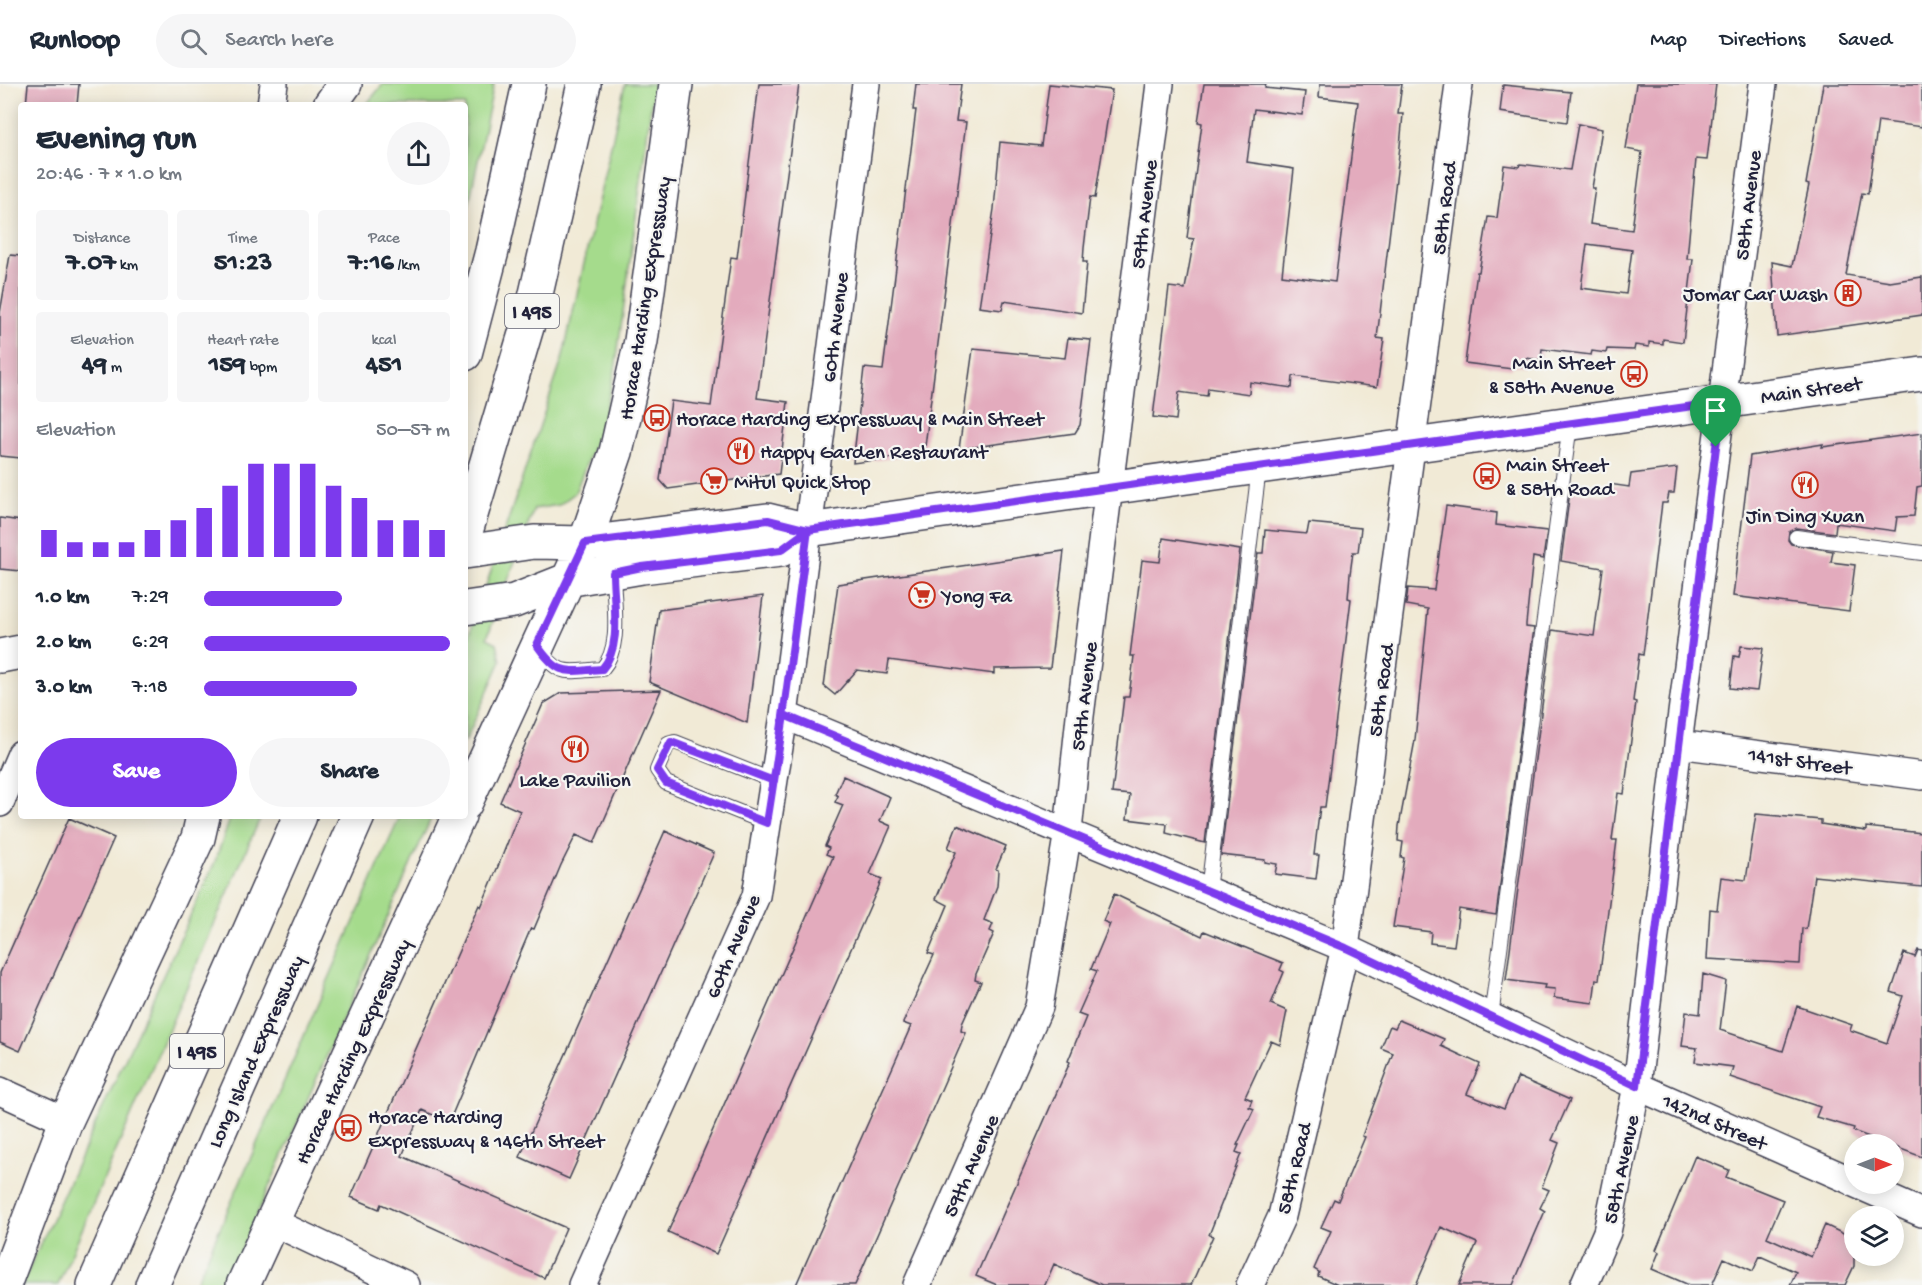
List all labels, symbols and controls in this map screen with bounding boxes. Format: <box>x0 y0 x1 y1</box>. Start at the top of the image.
search box <box>156 14 576 68</box>
text: Runloop <box>30 25 120 58</box>
icon: search <box>177 25 210 58</box>
text: Search here <box>225 28 334 54</box>
text: Map <box>1650 29 1687 54</box>
text: Directions <box>1720 29 1805 54</box>
text: Saved <box>1838 29 1892 54</box>
text: Evening run <box>36 122 196 160</box>
button: share <box>387 122 450 185</box>
street label: 58th Avenue <box>1731 148 1770 262</box>
street label: 59th Avenue <box>1127 157 1166 270</box>
street label: 58th Road <box>1428 159 1465 256</box>
text: 20:46 · 7 × 1.0 km <box>36 164 182 187</box>
street label: Horace Harding Expressway <box>616 175 679 422</box>
text: Distance <box>74 230 130 249</box>
text: Time <box>228 230 258 249</box>
text: Pace <box>368 230 400 249</box>
text: 7.07 <box>66 249 116 280</box>
text: 51:23 <box>214 249 272 280</box>
text: 7:16 <box>348 249 394 280</box>
text: km <box>116 257 138 276</box>
text: /km <box>394 257 420 276</box>
street label: 60th Avenue <box>818 270 857 384</box>
building icon: Jomar Car Wash <box>1833 278 1863 308</box>
place label: Jomar Car Wash <box>1683 284 1828 309</box>
road number: I 495 <box>505 294 559 328</box>
text: Elevation <box>70 332 134 351</box>
text: Heart rate <box>207 332 279 351</box>
text: kcal <box>372 332 396 351</box>
text: 49 <box>82 351 107 382</box>
text: 159 <box>209 351 246 382</box>
text: 451 <box>366 351 402 382</box>
place label: Main Street & 58th Avenue <box>1489 353 1616 402</box>
text: m <box>107 359 122 378</box>
text: bpm <box>246 359 277 378</box>
bus stop icon: Main Street & 58th Avenue <box>1619 359 1649 389</box>
street label: Main Street <box>1759 373 1866 412</box>
pin <box>1690 385 1741 447</box>
icon: arrive <box>1699 394 1732 427</box>
bus stop icon: Horace Harding Expressway & Main Street <box>642 403 672 433</box>
place label: Horace Harding Expressway & Main Street <box>676 409 1046 434</box>
text: Elevation <box>36 420 116 443</box>
text: 50–57 m <box>376 420 450 443</box>
restaurant icon: Happy Garden Restaurant <box>726 436 756 466</box>
place label: Happy Garden Restaurant <box>760 442 990 467</box>
place label: Main Street & 58th Road <box>1506 455 1616 504</box>
bus stop icon: Main Street & 58th Road <box>1472 461 1502 491</box>
supermarket icon: Mitul Quick Stop <box>699 466 729 496</box>
restaurant icon: Jin Ding Xuan <box>1790 470 1820 500</box>
place label: Mitul Quick Stop <box>734 472 871 497</box>
place label: Jin Ding Xuan <box>1746 506 1864 531</box>
supermarket icon: Yong Fa <box>907 580 937 610</box>
place label: Yong Fa <box>940 586 1013 611</box>
text: 1.0 km <box>36 587 90 610</box>
text: 7:29 <box>132 587 169 610</box>
text: 2.0 km <box>36 632 91 655</box>
text: 6:29 <box>132 632 168 655</box>
street label: 59th Avenue <box>1067 639 1106 752</box>
street label: 58th Road <box>1365 641 1403 738</box>
text: 3.0 km <box>36 677 92 700</box>
text: 7:18 <box>132 677 168 700</box>
restaurant icon: Lake Pavilion <box>560 734 590 764</box>
button: Save <box>36 738 237 807</box>
button: Share <box>249 738 450 807</box>
street label: 141st Street <box>1745 744 1855 783</box>
place label: Lake Pavilion <box>519 770 631 795</box>
street label: 60th Avenue <box>702 891 769 1003</box>
street label: Horace Harding Expressway <box>292 936 419 1169</box>
street label: Long Island Expressway <box>204 952 312 1153</box>
road number: I 495 <box>170 1034 224 1068</box>
street label: 142nd Street <box>1656 1090 1772 1159</box>
place label: Horace Harding Expressway & 146th Street <box>368 1107 606 1156</box>
street label: 59th Avenue <box>939 1110 1007 1222</box>
street label: 58th Avenue <box>1600 1112 1647 1226</box>
bus stop icon: Horace Harding Expressway & 146th Street <box>333 1113 363 1143</box>
street label: 58th Road <box>1273 1119 1320 1217</box>
north arrow <box>1844 1134 1904 1194</box>
map controls <box>1844 1134 1904 1266</box>
button: layers <box>1844 1206 1904 1266</box>

